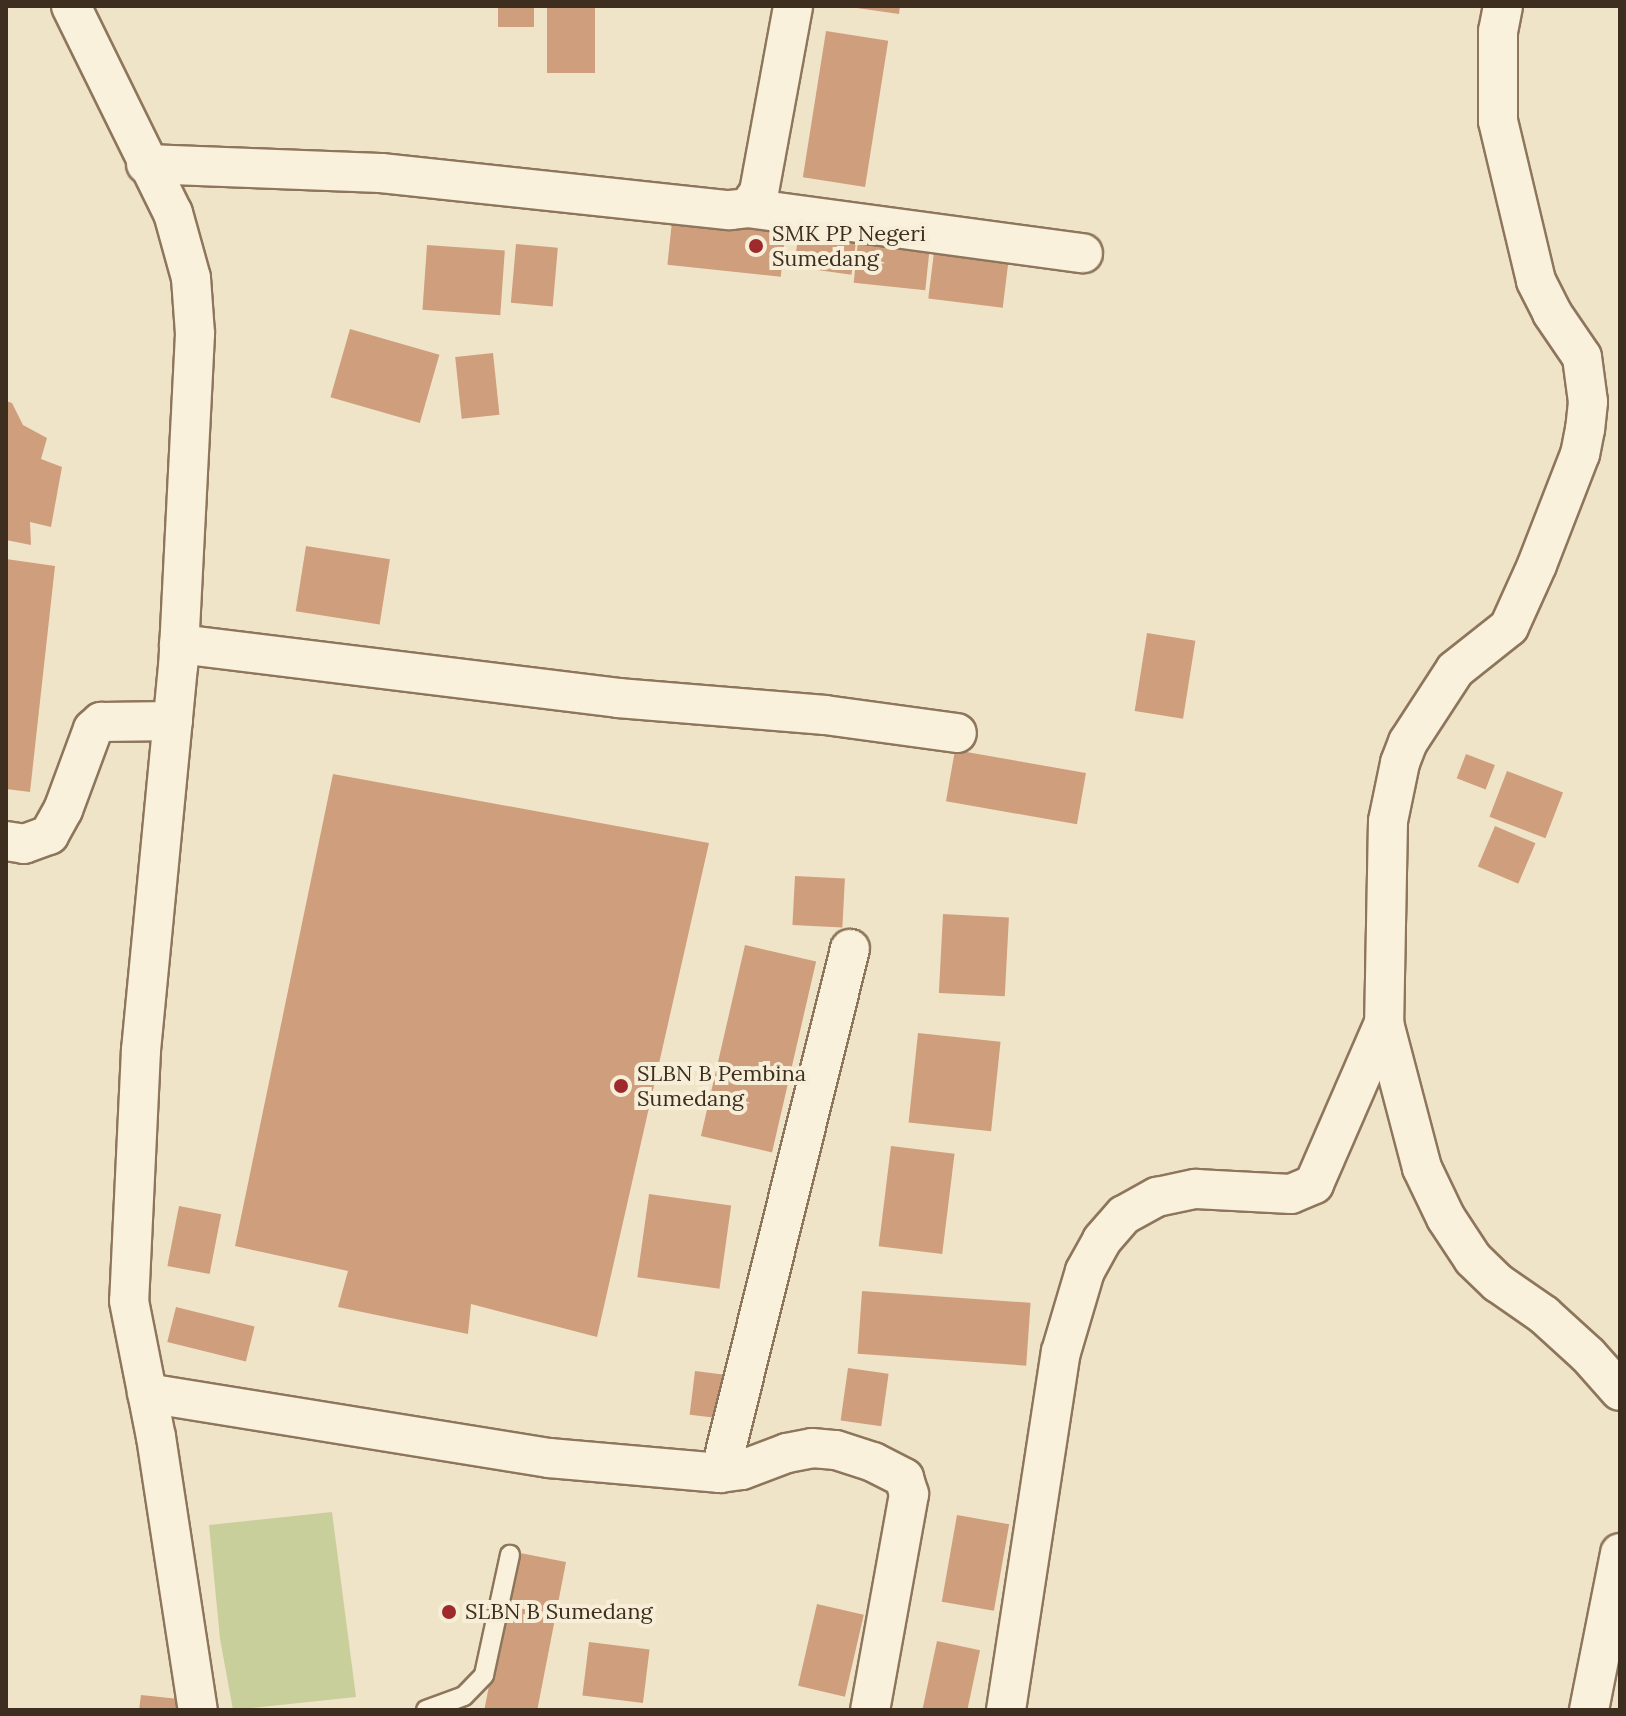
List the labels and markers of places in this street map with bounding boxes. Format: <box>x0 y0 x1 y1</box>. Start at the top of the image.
place label: SMK PP Negeri Sumedang <box>772 220 926 272</box>
marker: SMK PP Negeri Sumedang <box>747 237 765 255</box>
place label: SLBN B Pembina Sumedang <box>637 1060 806 1112</box>
marker: SLBN B Pembina Sumedang <box>612 1077 630 1095</box>
place label: SLBN B Sumedang <box>465 1599 653 1625</box>
marker: SLBN B Sumedang <box>440 1603 458 1621</box>

